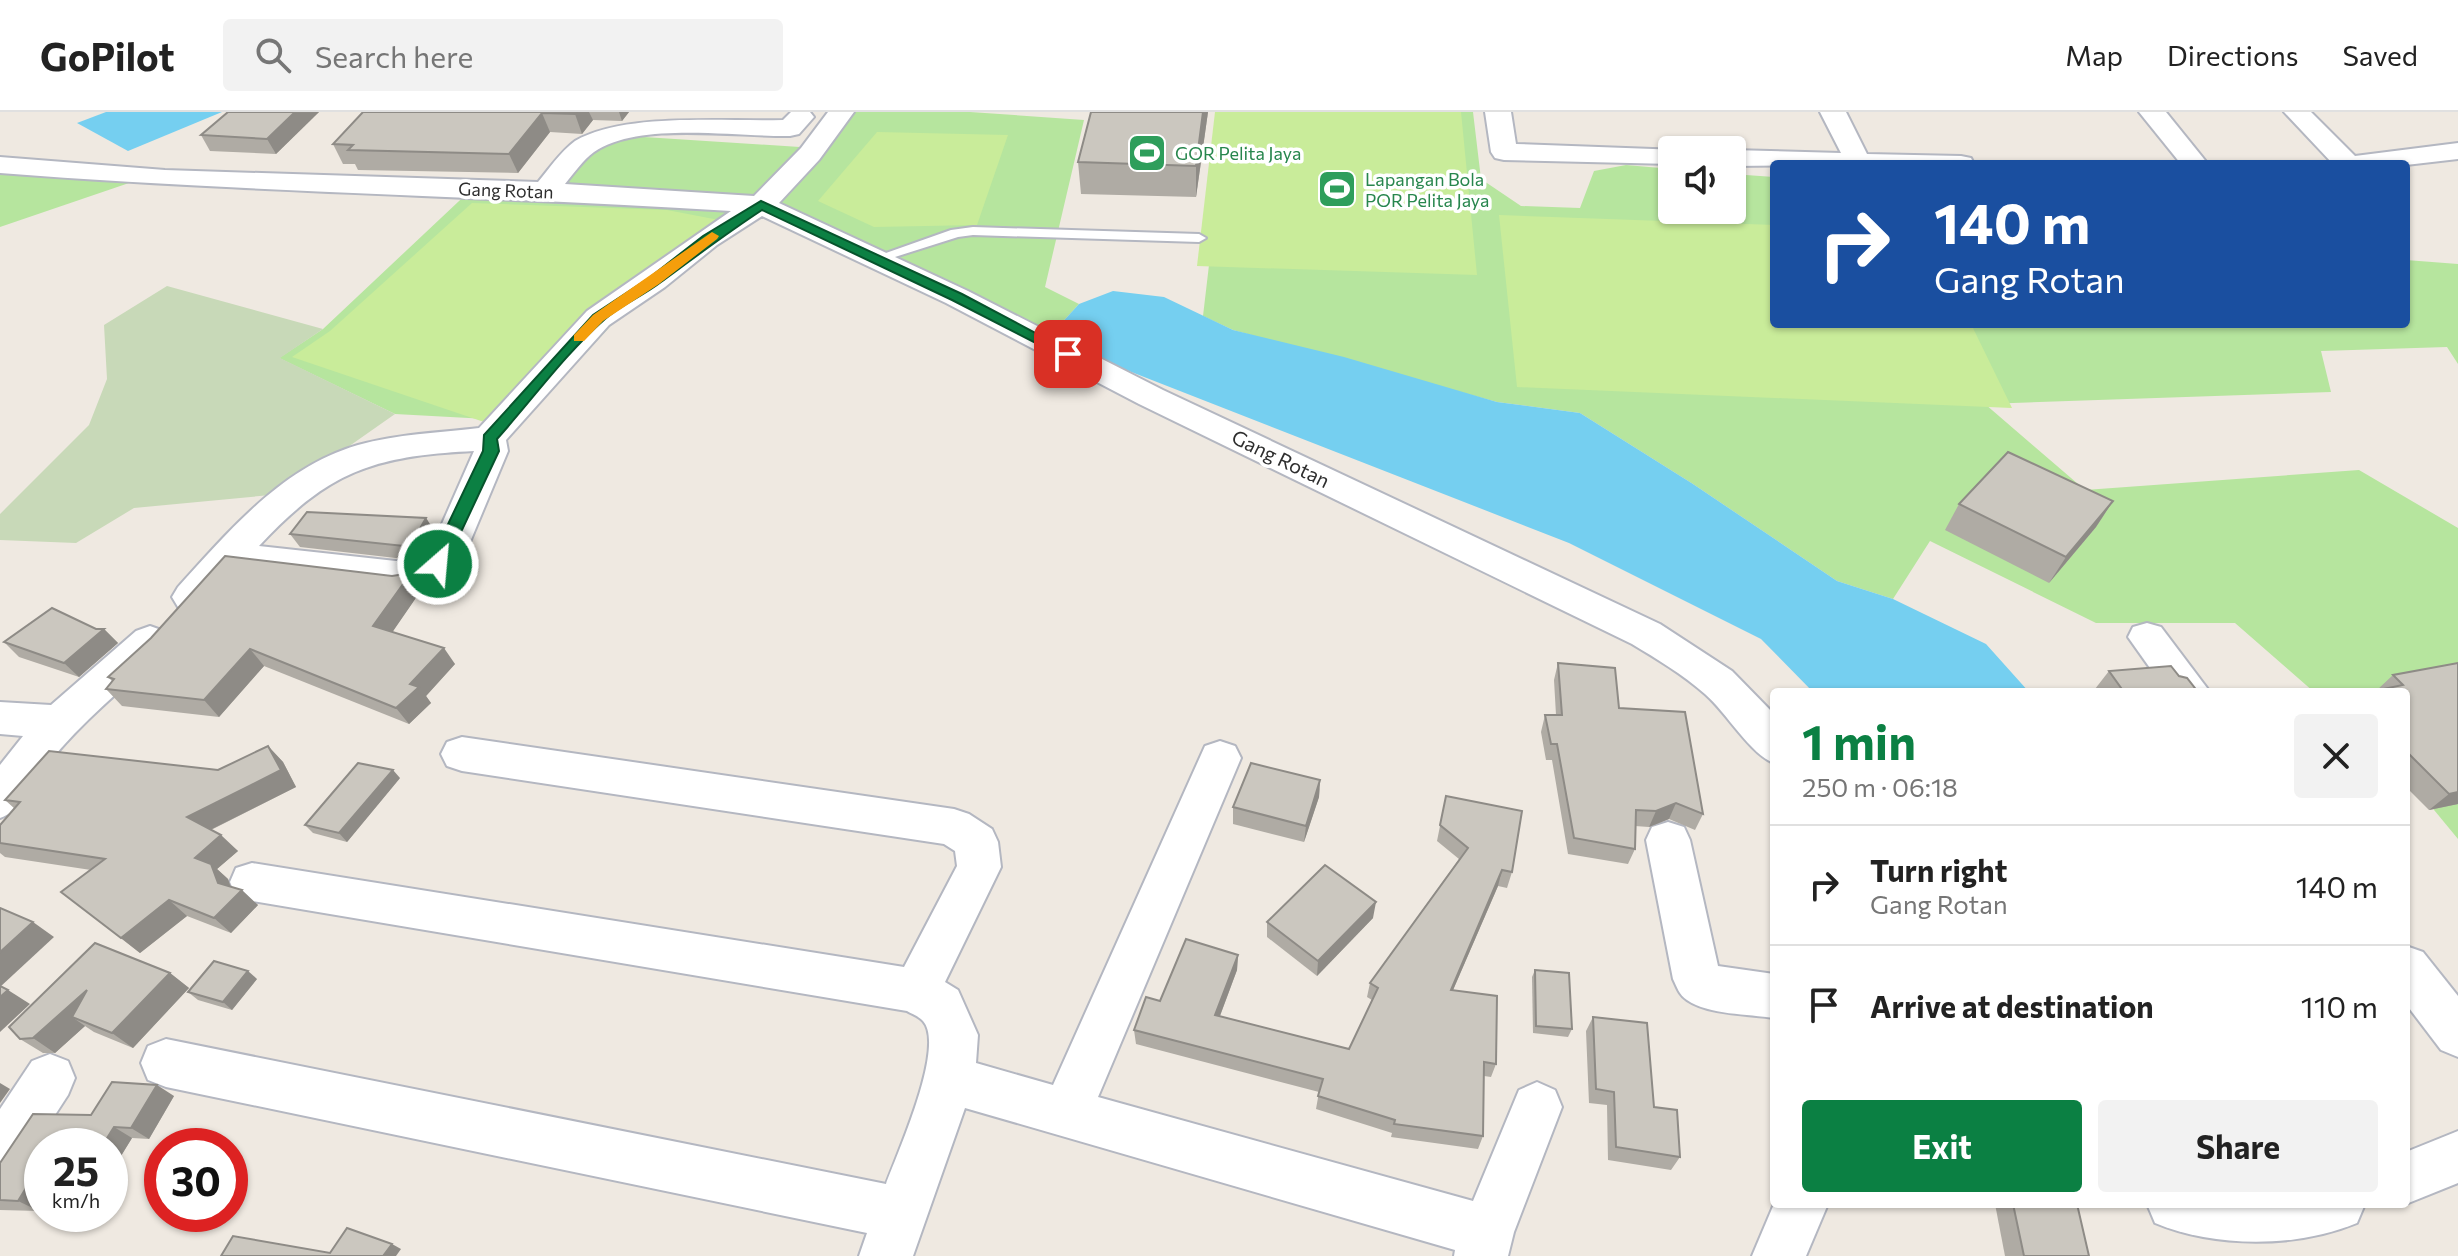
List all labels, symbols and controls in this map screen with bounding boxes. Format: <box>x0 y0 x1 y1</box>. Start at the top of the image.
search box <box>223 19 783 91</box>
text: GoPilot <box>40 32 175 79</box>
icon: search <box>251 33 295 77</box>
text: Search here <box>315 37 473 74</box>
text: Map <box>2065 38 2123 72</box>
text: Directions <box>2167 38 2298 72</box>
text: Saved <box>2342 38 2418 72</box>
sports icon: GOR Pelita Jaya <box>1126 132 1168 174</box>
map controls <box>1658 136 1746 224</box>
button: sound <box>1658 136 1746 224</box>
place label: GOR Pelita Jaya <box>1175 142 1301 164</box>
sports icon: Lapangan Bola POR Pelita Jaya <box>1316 168 1358 210</box>
place label: Lapangan Bola POR Pelita Jaya <box>1365 168 1489 211</box>
street label: Gang Rotan <box>458 177 554 203</box>
text: 140 m <box>1934 187 2090 256</box>
icon: right <box>1802 192 1906 296</box>
text: Gang Rotan <box>1934 256 2125 300</box>
pin <box>1034 320 1102 388</box>
icon: arrive <box>1046 332 1090 376</box>
street label: Gang Rotan <box>1228 424 1334 492</box>
position arrow <box>396 522 480 606</box>
text: 1 min <box>1802 711 1916 770</box>
button: close <box>2294 714 2378 798</box>
text: 250 m · 06:18 <box>1802 771 1958 802</box>
text: Turn right <box>1870 851 2007 888</box>
icon: right <box>1802 863 1846 907</box>
text: 140 m <box>2296 867 2378 904</box>
text: Gang Rotan <box>1870 888 2008 919</box>
icon: arrive <box>1802 983 1846 1027</box>
text: Arrive at destination <box>1870 987 2154 1024</box>
text: 110 m <box>2301 987 2378 1024</box>
button: Exit <box>1802 1100 2082 1192</box>
button: Share <box>2098 1100 2378 1192</box>
speed limit sign: 30 <box>144 1128 248 1232</box>
text: 25 <box>53 1145 99 1194</box>
text: km/h <box>52 1188 100 1212</box>

